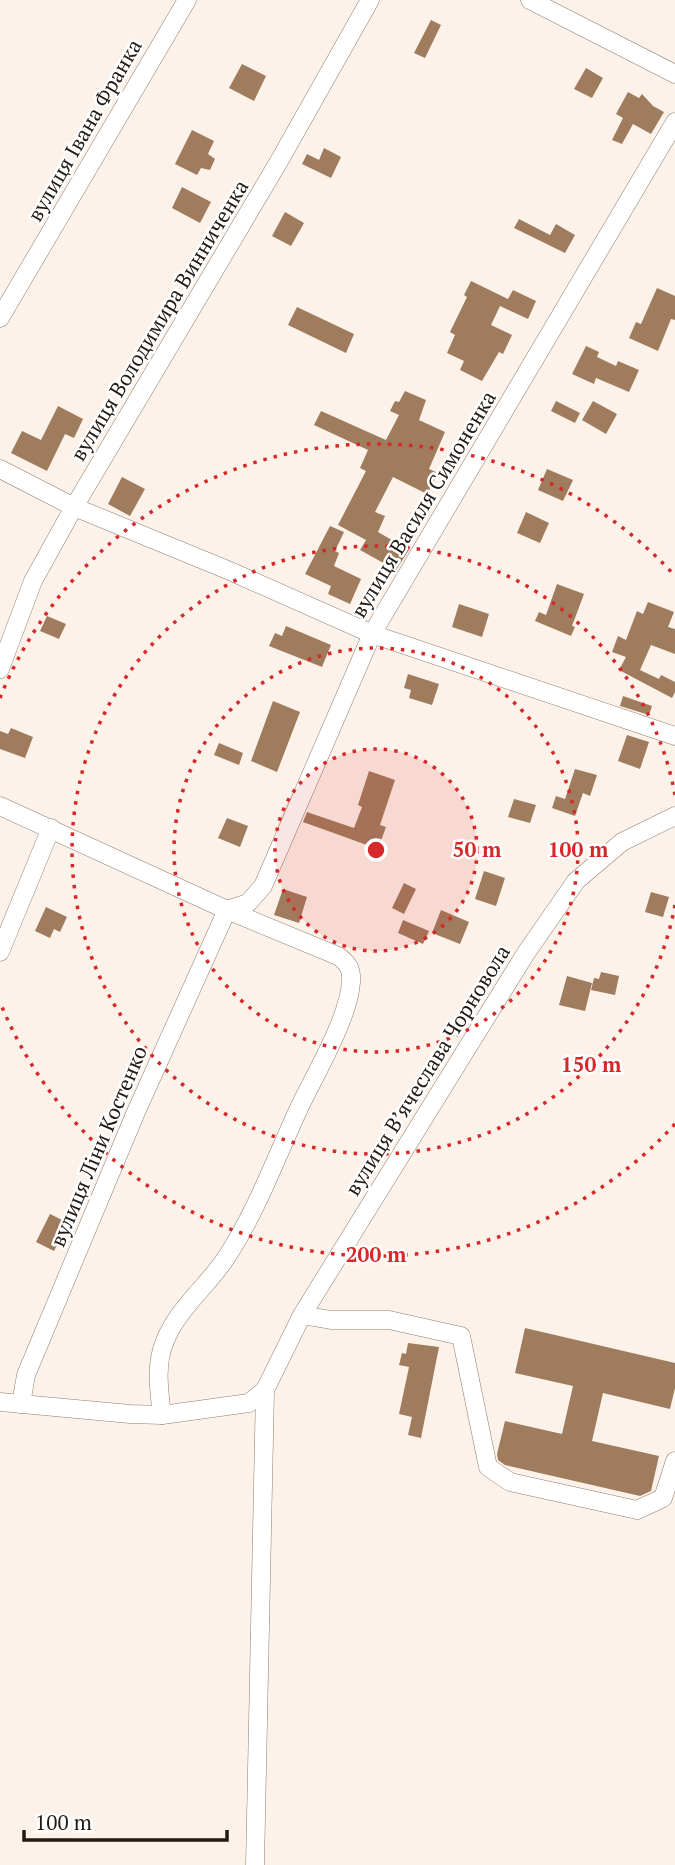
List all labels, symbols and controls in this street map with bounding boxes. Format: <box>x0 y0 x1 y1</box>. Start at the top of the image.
street label: вулиця Івана Франка <box>20 33 148 226</box>
street label: вулиця Володимира Винниченка <box>64 174 254 466</box>
street label: вулиця Василя Симоненка <box>344 385 502 623</box>
text: 50 m <box>453 835 502 863</box>
text: 100 m <box>548 835 609 863</box>
centre of rings <box>364 838 388 862</box>
street label: вулиця Вʼячеслава Чорновола <box>338 939 516 1201</box>
street label: вулиця Ліни Костенко <box>43 1041 153 1251</box>
text: 150 m <box>561 1050 622 1078</box>
text: 200 m <box>346 1240 407 1268</box>
scale bar <box>24 1798 228 1842</box>
text: 100 m <box>35 1808 92 1836</box>

